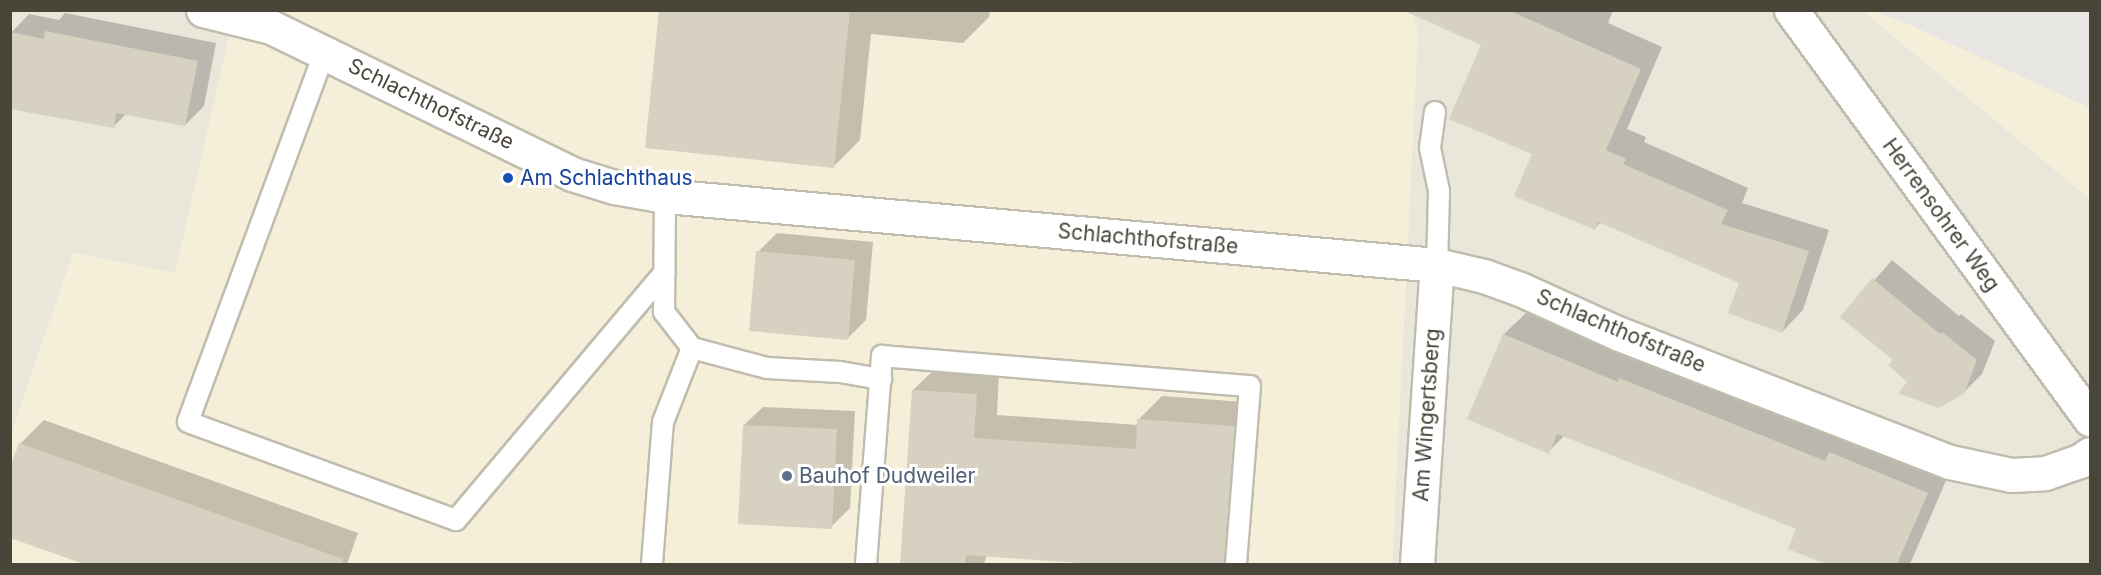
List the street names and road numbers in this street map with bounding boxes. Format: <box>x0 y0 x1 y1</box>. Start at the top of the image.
street label: Schlachthofstraße <box>344 53 518 155</box>
street label: Herrensohrer Weg <box>1877 134 2005 296</box>
street label: Schlachthofstraße <box>1057 219 1239 259</box>
street label: Schlachthofstraße <box>1533 284 1709 378</box>
street label: Am Wingertsberg <box>1408 328 1446 502</box>

